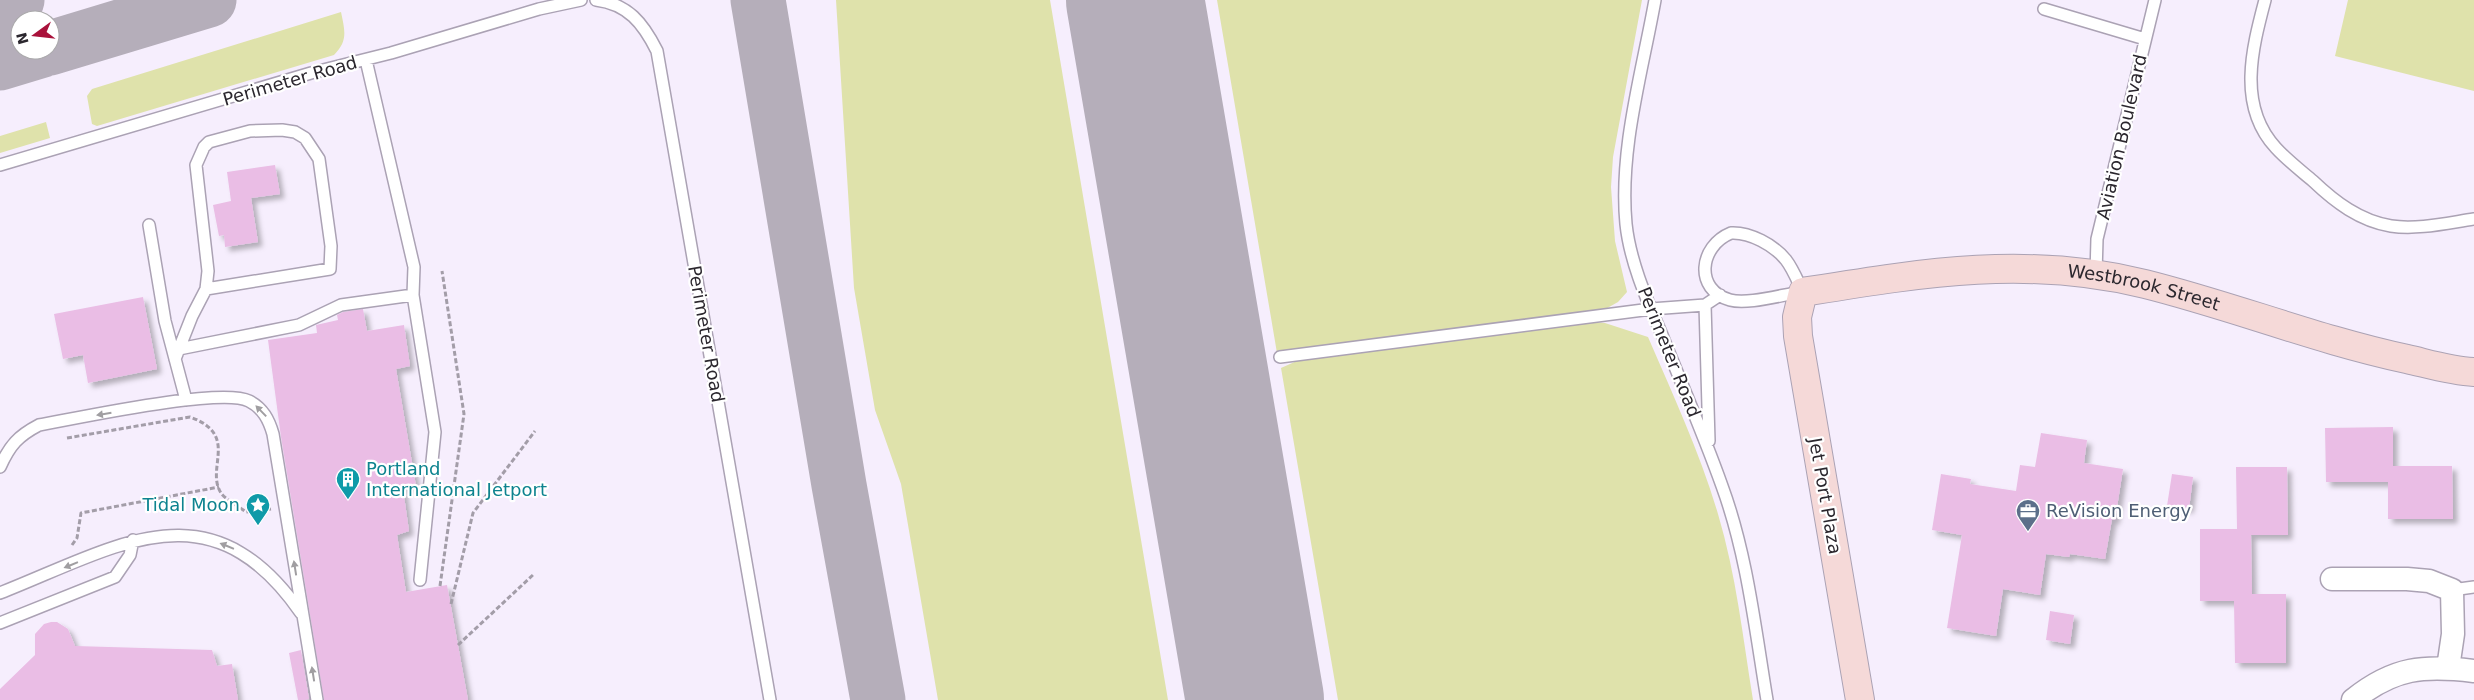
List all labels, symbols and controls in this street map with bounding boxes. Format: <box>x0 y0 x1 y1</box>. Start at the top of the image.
north arrow <box>10 10 60 60</box>
text: N <box>13 31 32 46</box>
street label: Perimeter Road <box>220 51 359 110</box>
street label: Aviation Boulevard <box>2092 52 2151 222</box>
street label: Westbrook Street <box>2067 260 2222 315</box>
street label: Perimeter Road <box>684 264 729 404</box>
street label: Perimeter Road <box>1634 284 1705 420</box>
one-way arrow <box>255 405 267 417</box>
one-way arrow <box>95 410 111 418</box>
street label: Jet Port Plaza <box>1805 435 1846 556</box>
place label: Portland International Jetport <box>366 458 547 500</box>
building icon: Portland International Jetport <box>335 466 361 500</box>
place icon: Tidal Moon <box>245 492 271 526</box>
place label: Tidal Moon <box>141 494 240 515</box>
office icon: ReVision Energy <box>2015 498 2041 532</box>
place label: ReVision Energy <box>2046 500 2192 521</box>
one-way arrow <box>220 541 234 549</box>
one-way arrow <box>291 560 299 576</box>
one-way arrow <box>64 561 79 569</box>
one-way arrow <box>308 665 316 681</box>

